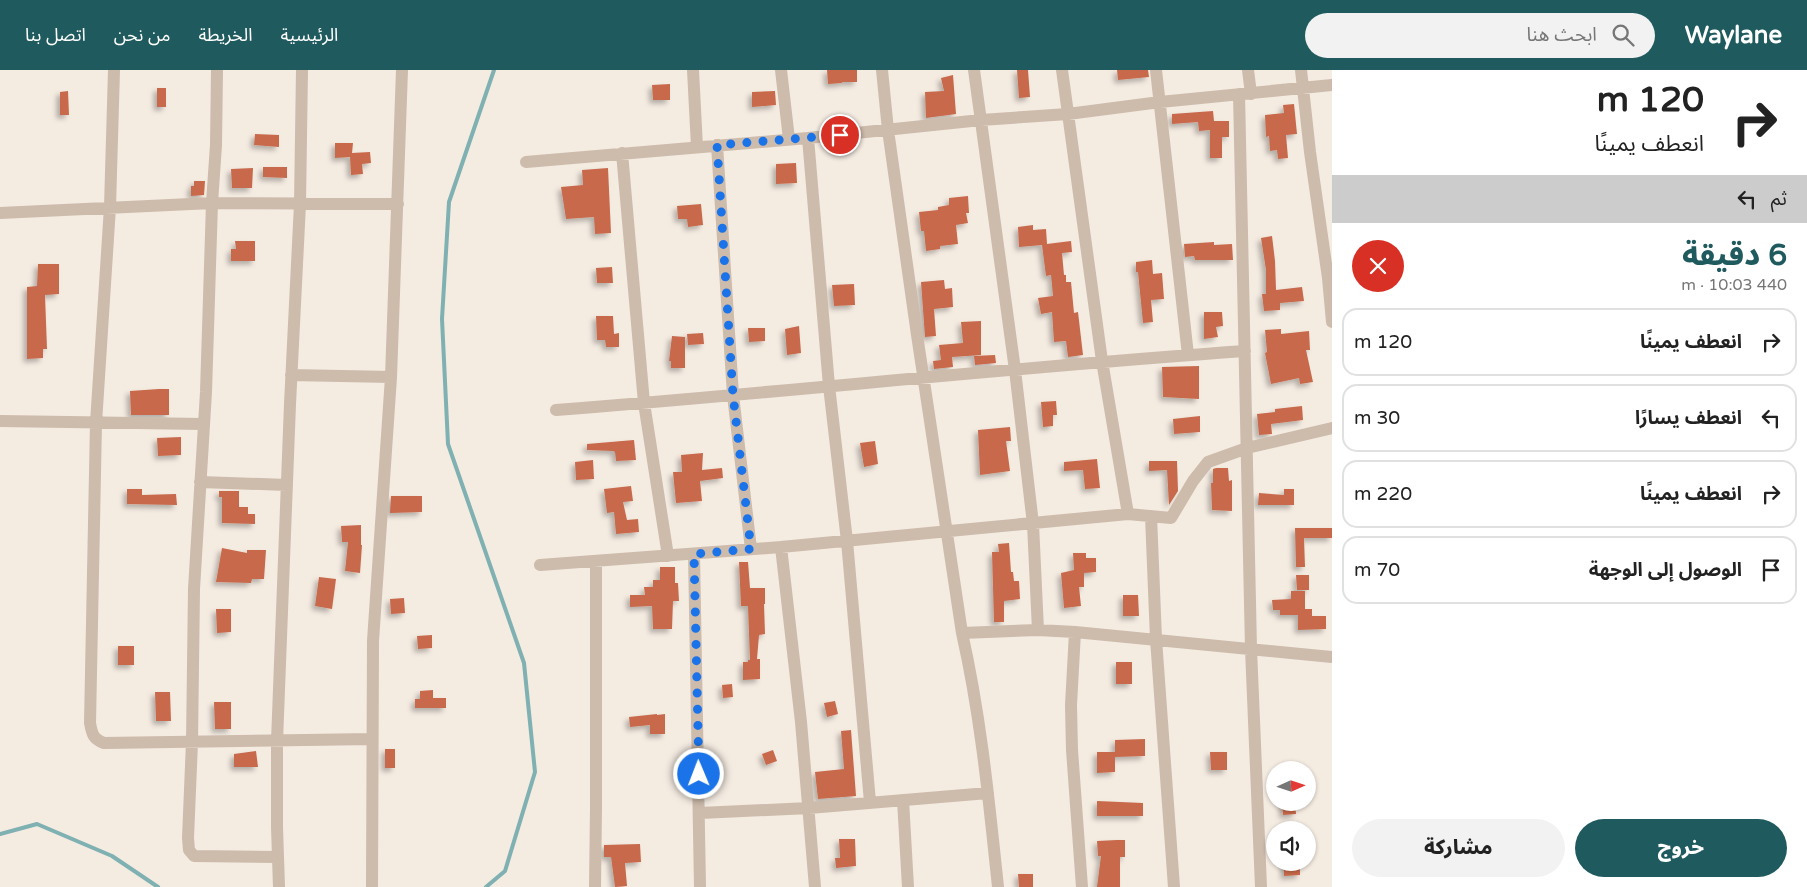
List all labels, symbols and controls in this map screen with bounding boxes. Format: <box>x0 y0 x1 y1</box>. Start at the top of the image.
search box <box>1305 13 1655 58</box>
icon: search <box>1609 21 1637 49</box>
text: Waylane <box>1685 21 1782 50</box>
text: اتصل بنا <box>25 24 86 46</box>
text: من نحن <box>114 24 171 46</box>
text: الخريطة <box>199 24 252 46</box>
text: الرئيسية <box>280 24 338 46</box>
text: ابحث هنا <box>1526 24 1597 46</box>
text: 120 m <box>1597 79 1704 121</box>
icon: right <box>1722 90 1787 155</box>
pin <box>819 114 861 156</box>
icon: arrive <box>826 121 854 149</box>
text: انعطف يمينًا <box>1594 131 1704 157</box>
icon: left <box>1733 185 1761 213</box>
text: ثم <box>1771 188 1787 210</box>
text: 6 دقيقة <box>1682 237 1787 274</box>
button: close <box>1352 240 1404 292</box>
text: 440 m · 10:03 <box>1681 275 1787 295</box>
icon: right <box>1757 328 1785 356</box>
text: 120 m <box>1354 331 1412 353</box>
text: انعطف يمينًا <box>1640 331 1742 353</box>
icon: left <box>1757 404 1785 432</box>
text: 30 m <box>1354 407 1400 429</box>
text: انعطف يسارًا <box>1635 407 1742 429</box>
icon: right <box>1757 480 1785 508</box>
text: 220 m <box>1354 483 1412 505</box>
text: انعطف يمينًا <box>1640 483 1742 505</box>
icon: arrive <box>1757 556 1785 584</box>
text: 70 m <box>1354 559 1400 581</box>
text: الوصول إلى الوجهة <box>1589 559 1742 581</box>
position arrow <box>672 747 724 799</box>
north arrow <box>1266 761 1316 811</box>
map controls <box>1266 761 1316 871</box>
button: مشاركة <box>1352 819 1565 877</box>
button: خروج <box>1575 819 1787 877</box>
button: sound <box>1266 821 1316 871</box>

